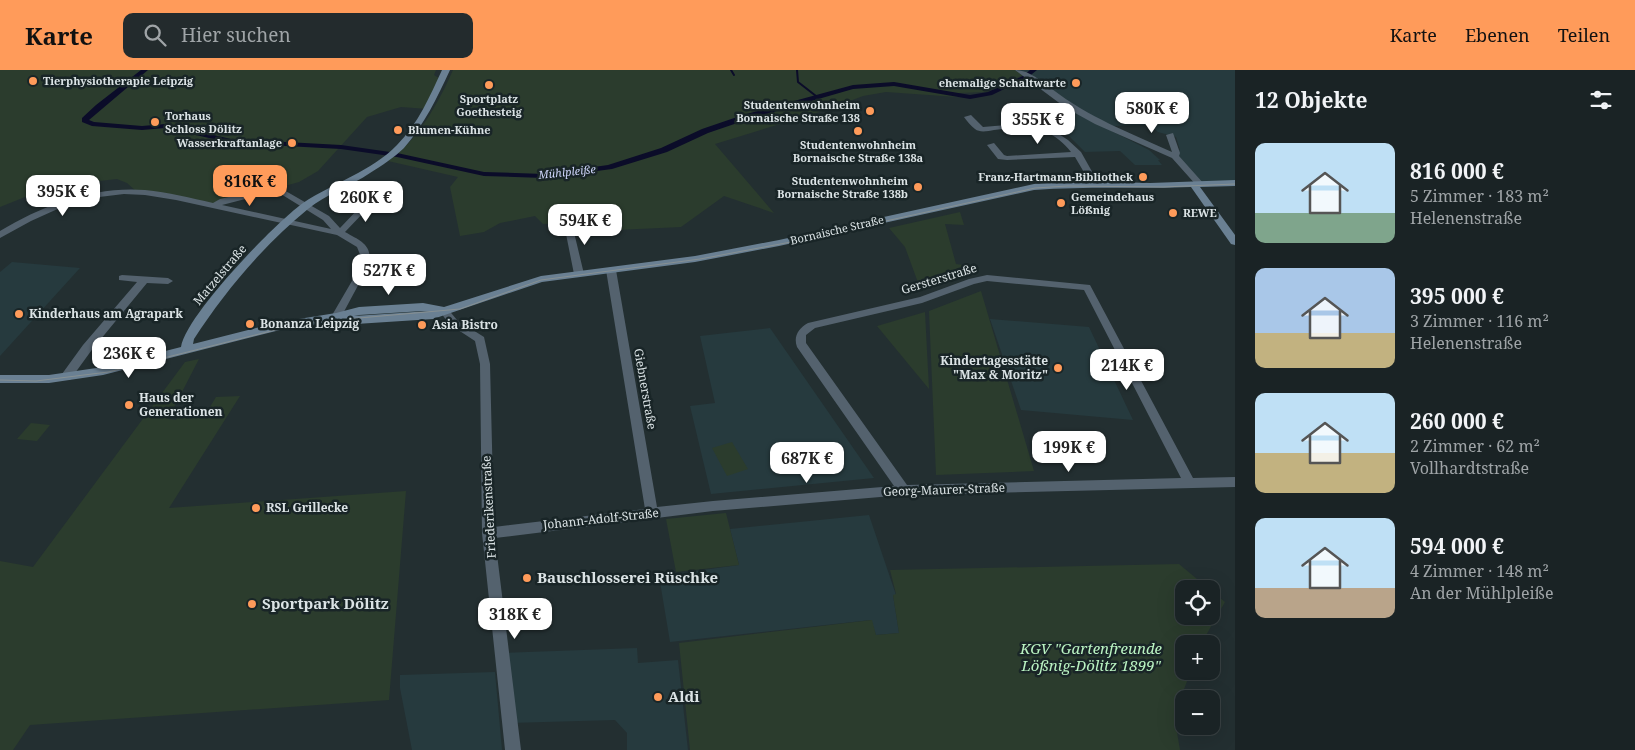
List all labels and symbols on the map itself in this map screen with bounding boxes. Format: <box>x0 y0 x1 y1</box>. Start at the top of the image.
place label: Tierphysiotherapie Leipzig <box>43 73 194 88</box>
marker: Tierphysiotherapie Leipzig <box>27 75 39 87</box>
place label: ehemalige Schaltwarte <box>939 75 1066 90</box>
marker: ehemalige Schaltwarte <box>1070 77 1082 89</box>
marker: Sportplatz Goethesteig <box>483 79 495 91</box>
place label: Sportplatz Goethesteig <box>456 91 523 119</box>
pin: 580K € <box>1111 92 1193 134</box>
place label: Studentenwohnheim Bornaische Straße 138 <box>736 97 860 125</box>
pin: 355K € <box>997 102 1079 145</box>
marker: Studentenwohnheim Bornaische Straße 138 <box>864 105 876 117</box>
place label: Torhaus Schloss Dölitz <box>165 108 242 136</box>
marker: Torhaus Schloss Dölitz <box>149 116 161 128</box>
place label: Blumen-Kühne <box>408 122 491 137</box>
marker: Blumen-Kühne <box>392 124 404 136</box>
marker: Studentenwohnheim Bornaische Straße 138a <box>852 125 864 137</box>
place label: Wasserkraftanlage <box>177 135 282 150</box>
marker: Wasserkraftanlage <box>286 137 298 149</box>
place label: Studentenwohnheim Bornaische Straße 138a <box>793 137 924 165</box>
water label: Mühlpleiße <box>537 161 597 182</box>
pin: 816K € <box>209 164 291 207</box>
place label: Franz-Hartmann-Bibliothek <box>978 169 1133 184</box>
marker: Franz-Hartmann-Bibliothek <box>1137 171 1149 183</box>
place label: Studentenwohnheim Bornaische Straße 138b <box>777 173 908 201</box>
pin: 395K € <box>22 174 104 217</box>
pin: 260K € <box>325 180 407 223</box>
marker: Studentenwohnheim Bornaische Straße 138b <box>912 181 924 193</box>
place label: Gemeindehaus Lößnig <box>1071 189 1154 217</box>
marker: Gemeindehaus Lößnig <box>1055 197 1067 209</box>
pin: 594K € <box>544 204 626 246</box>
place label: REWE <box>1183 205 1217 220</box>
marker: REWE <box>1167 207 1179 219</box>
street label: Bornaische Straße <box>789 211 885 248</box>
street label: Matzelstraße <box>189 241 250 309</box>
pin: 527K € <box>348 254 430 296</box>
street label: Gersterstraße <box>899 259 979 298</box>
place label: Kinderhaus am Agrapark <box>29 305 183 322</box>
marker: Kinderhaus am Agrapark <box>13 308 25 320</box>
place label: Bonanza Leipzig <box>260 315 360 332</box>
place label: Asia Bistro <box>432 316 498 333</box>
marker: Bonanza Leipzig <box>244 318 256 330</box>
marker: Asia Bistro <box>416 319 428 331</box>
pin: 236K € <box>88 336 170 379</box>
street label: Giebnerstraße <box>630 347 661 431</box>
pin: 214K € <box>1086 348 1168 391</box>
place label: Kindertagesstätte "Max & Moritz" <box>940 352 1048 383</box>
marker: Kindertagesstätte "Max & Moritz" <box>1052 362 1064 374</box>
place label: Haus der Generationen <box>139 389 223 420</box>
marker: Haus der Generationen <box>123 399 135 411</box>
pin: 199K € <box>1028 430 1110 473</box>
pin: 687K € <box>766 442 848 484</box>
street label: Friederikenstraße <box>477 455 500 559</box>
street label: Georg-Maurer-Straße <box>883 479 1005 500</box>
place label: RSL Grillecke <box>266 499 348 516</box>
marker: RSL Grillecke <box>250 502 262 514</box>
street label: Johann-Adolf-Straße <box>541 504 660 533</box>
place label: Bauschlosserei Rüschke <box>537 567 718 587</box>
marker: Bauschlosserei Rüschke <box>521 572 533 584</box>
place label: Sportpark Dölitz <box>262 593 389 613</box>
marker: Sportpark Dölitz <box>246 598 258 610</box>
pin: 318K € <box>474 598 556 640</box>
park label: KGV "Gartenfreunde Lößnig-Dölitz 1899" <box>1019 638 1163 675</box>
place label: Aldi <box>668 686 700 706</box>
marker: Aldi <box>652 691 664 703</box>

